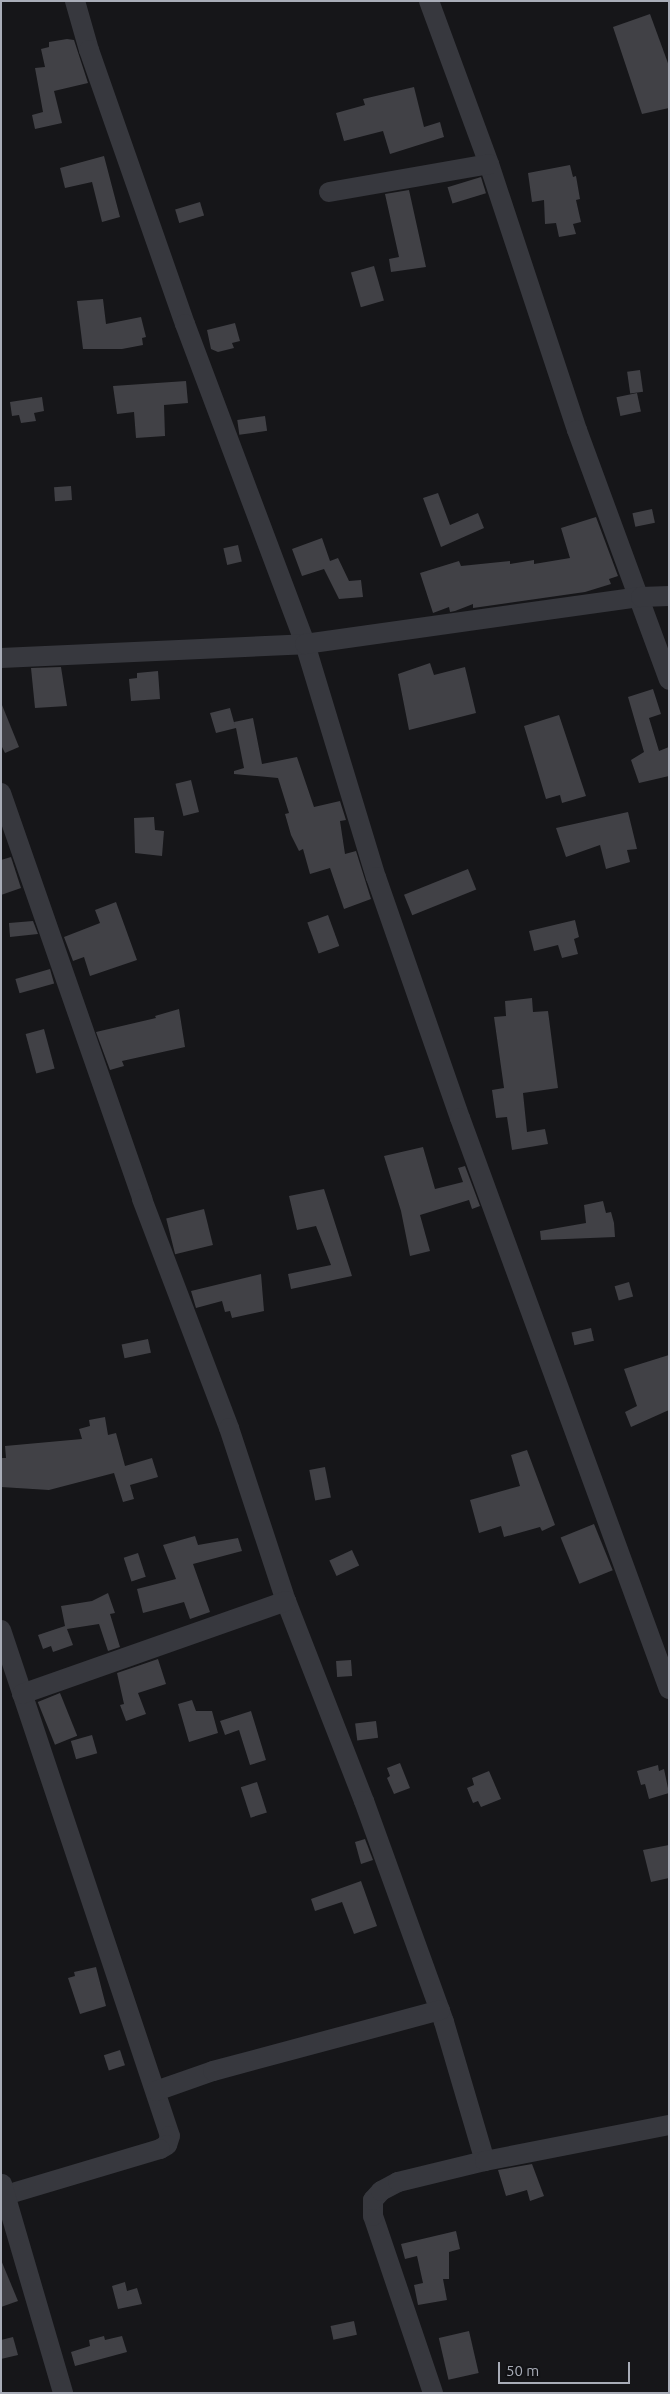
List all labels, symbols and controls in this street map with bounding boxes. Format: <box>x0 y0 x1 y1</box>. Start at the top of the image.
scale bar <box>500 2352 632 2384</box>
text: 50 m <box>506 2362 539 2379</box>

